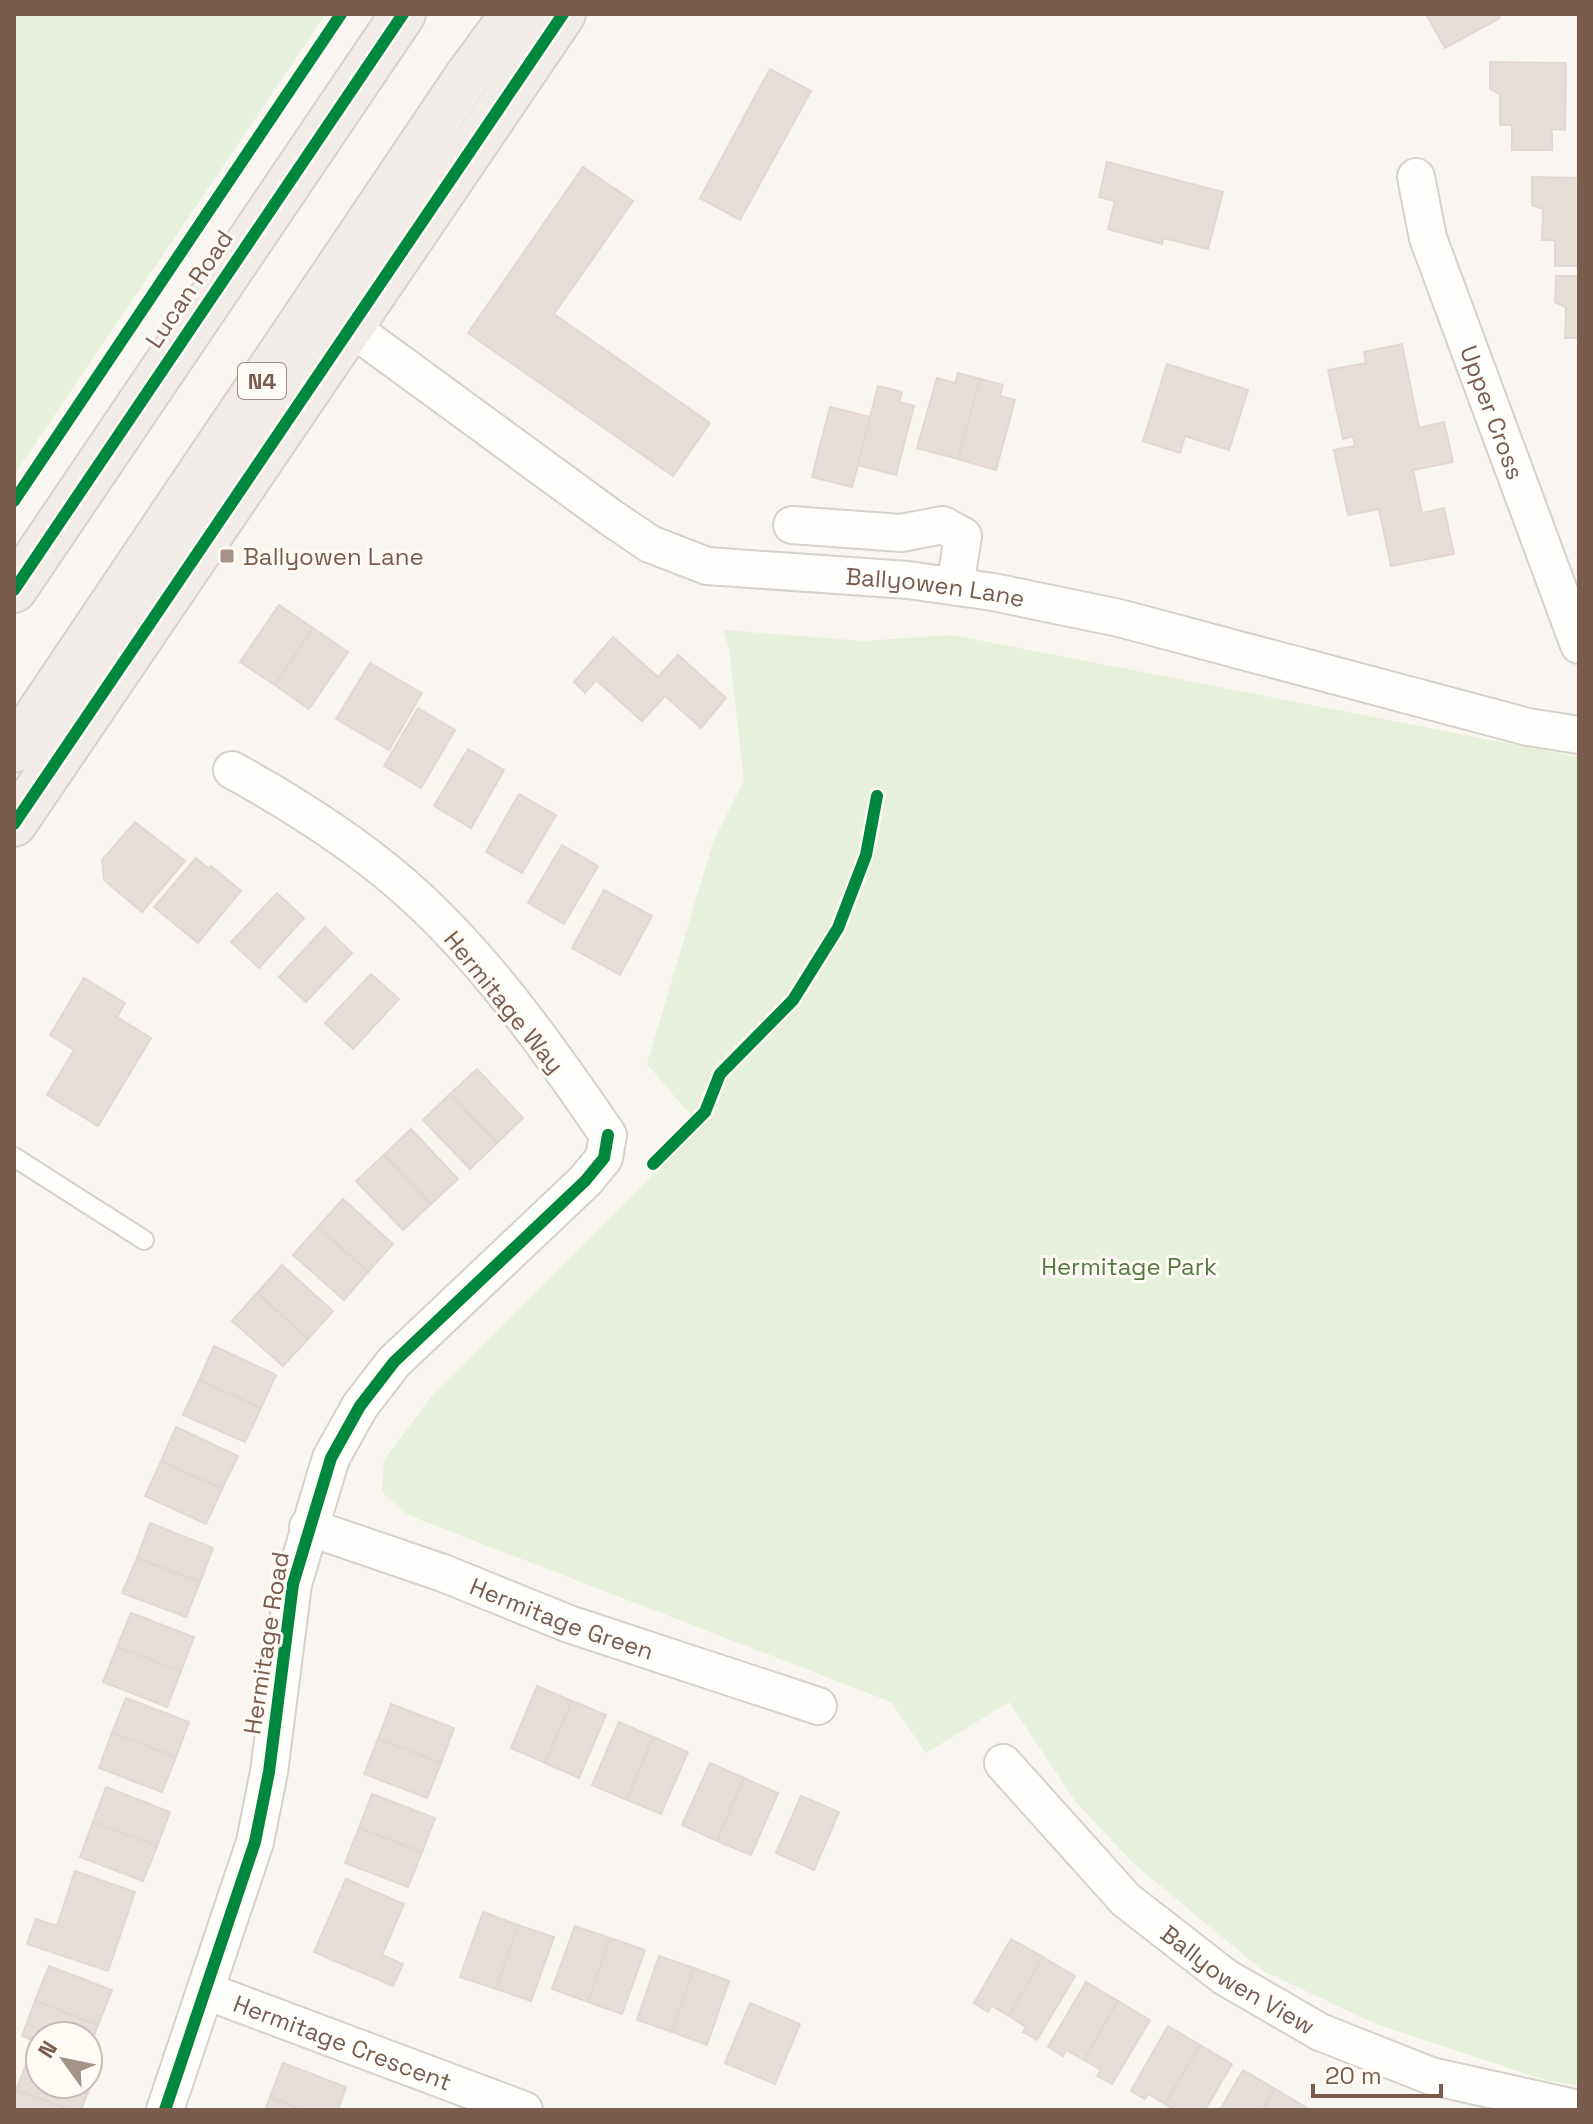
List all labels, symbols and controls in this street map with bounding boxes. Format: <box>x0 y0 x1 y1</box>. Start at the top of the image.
street label: Lucan Road <box>138 224 240 354</box>
street label: Upper Cross <box>1454 341 1532 484</box>
road number: N4 <box>238 363 286 399</box>
place label: Ballyowen Lane <box>243 541 424 572</box>
marker: Ballyowen Lane <box>218 547 236 565</box>
street label: Ballyowen Lane <box>844 560 1028 614</box>
street label: Hermitage Way <box>437 924 571 1080</box>
park label: Hermitage Park <box>1041 1251 1217 1282</box>
street label: Hermitage Road <box>236 1549 296 1737</box>
street label: Hermitage Green <box>466 1570 658 1666</box>
street label: Ballyowen View <box>1155 1918 1321 2041</box>
street label: Hermitage Crescent <box>229 1987 456 2097</box>
north arrow <box>24 2020 104 2100</box>
text: N <box>31 2035 63 2063</box>
scale bar <box>1313 2048 1441 2098</box>
text: 20 m <box>1325 2060 1382 2091</box>

